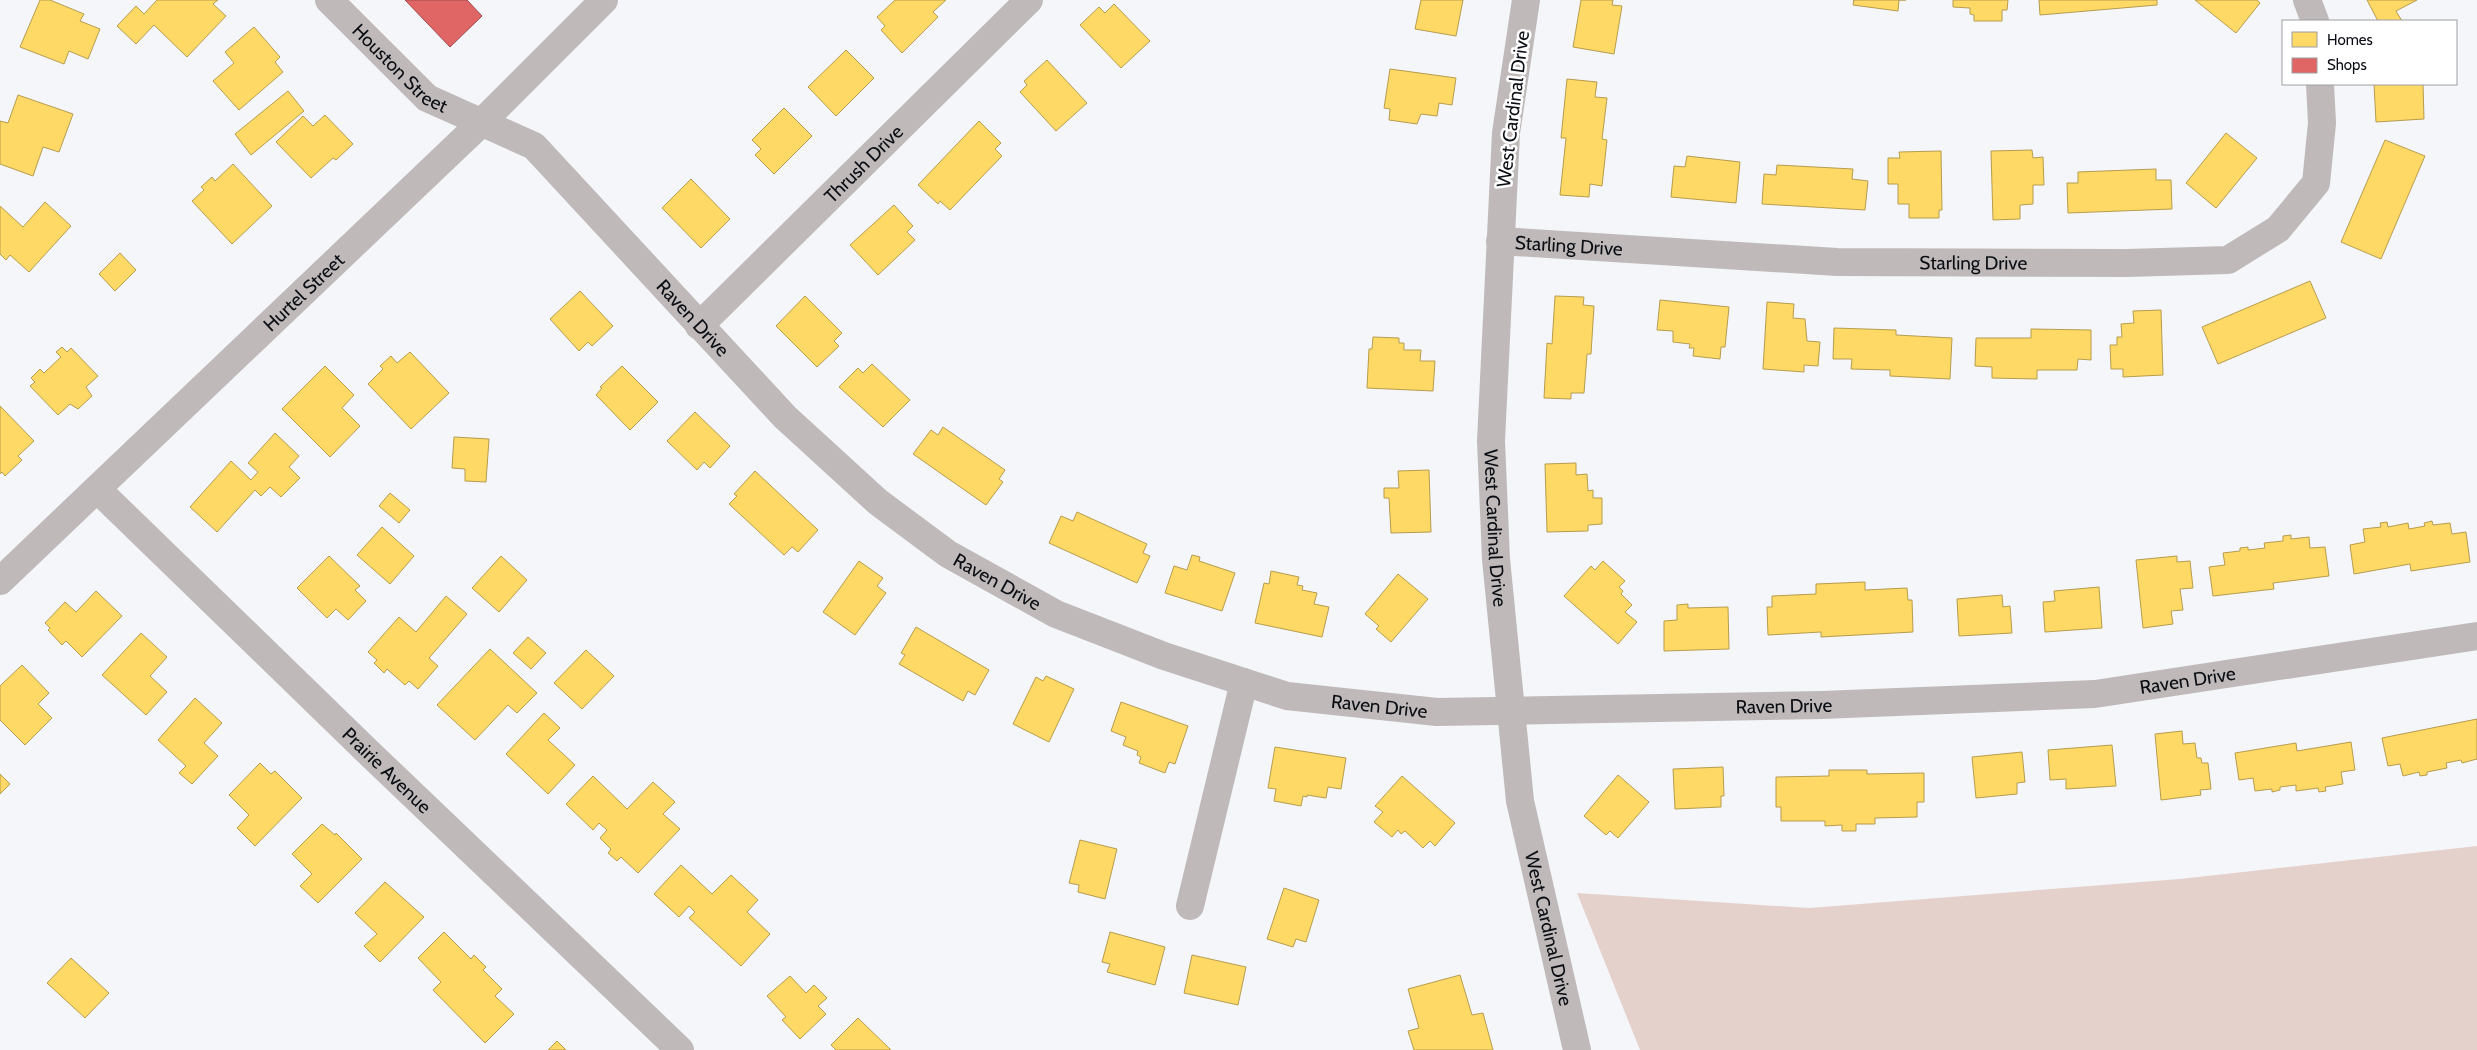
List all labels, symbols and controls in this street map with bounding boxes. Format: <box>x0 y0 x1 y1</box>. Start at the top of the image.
street label: Houston Street <box>348 19 452 117</box>
legend <box>2282 20 2457 85</box>
street label: West Cardinal Drive <box>1492 29 1534 189</box>
text: Homes <box>2327 31 2373 49</box>
text: Shops <box>2327 56 2367 74</box>
street label: Thrush Drive <box>819 120 908 207</box>
street label: Starling Drive <box>1514 230 1624 260</box>
street label: Hurtel Street <box>258 248 349 336</box>
street label: Starling Drive <box>1919 251 2028 274</box>
street label: Raven Drive <box>652 275 735 361</box>
street label: West Cardinal Drive <box>1480 449 1512 608</box>
street label: Raven Drive <box>950 548 1045 615</box>
street label: Raven Drive <box>2138 661 2237 699</box>
street label: Raven Drive <box>1330 689 1429 722</box>
street label: Raven Drive <box>1735 693 1833 718</box>
street label: Prairie Avenue <box>338 722 436 818</box>
street label: West Cardinal Drive <box>1520 849 1578 1008</box>

